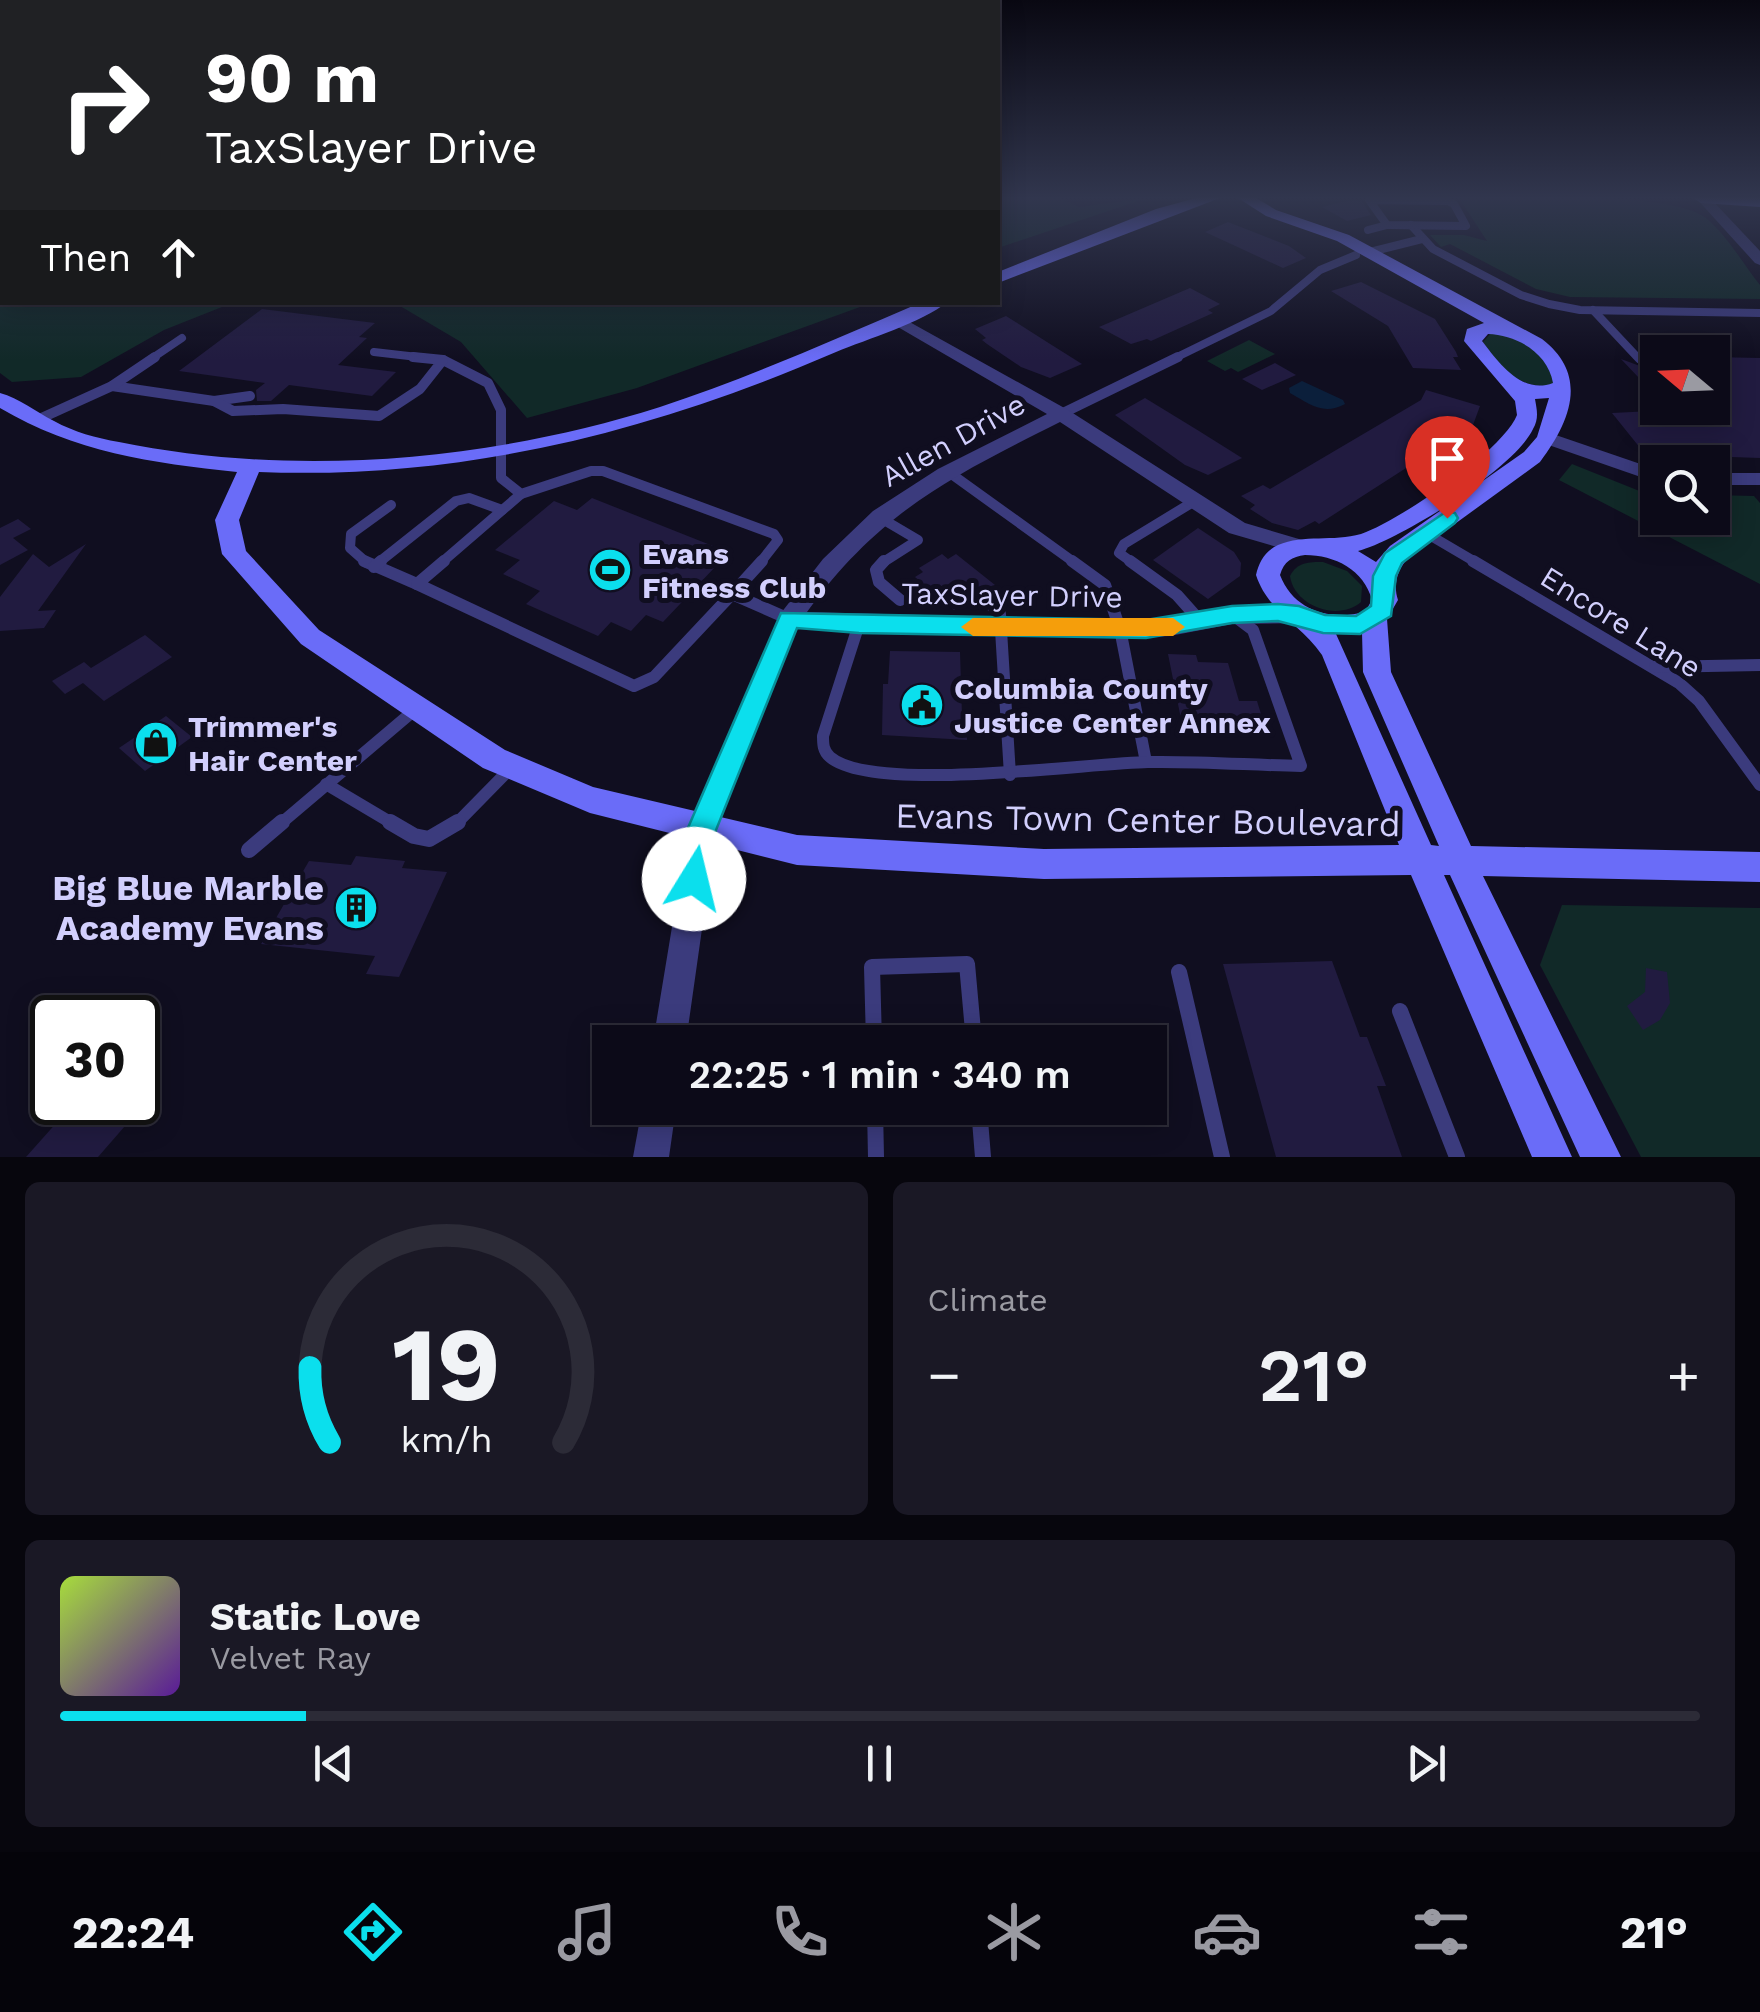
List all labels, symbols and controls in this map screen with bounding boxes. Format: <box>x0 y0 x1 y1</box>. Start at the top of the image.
text: 90 m <box>205 37 379 119</box>
icon: right <box>40 40 170 170</box>
text: TaxSlayer Drive <box>205 121 537 174</box>
icon: ahead <box>151 230 206 285</box>
text: Then <box>40 236 131 280</box>
north arrow <box>1640 335 1730 425</box>
map controls <box>1640 335 1730 535</box>
street label: Allen Drive <box>875 386 1031 494</box>
pin <box>1405 416 1490 519</box>
icon: arrive <box>1420 431 1475 486</box>
button: search <box>1640 445 1730 535</box>
place label: Evans Fitness Club <box>642 536 826 605</box>
sports icon: Evans Fitness Club <box>587 547 633 593</box>
street label: Encore Lane <box>1534 559 1708 685</box>
street label: TaxSlayer Drive <box>901 576 1123 614</box>
place label: Columbia County Justice Center Annex <box>954 671 1271 740</box>
public building icon: Columbia County Justice Center Annex <box>899 682 945 728</box>
place label: Trimmer's Hair Center <box>188 709 357 778</box>
shop icon: Trimmer's Hair Center <box>133 720 179 766</box>
street label: Evans Town Center Boulevard <box>895 795 1401 845</box>
position arrow <box>642 827 746 931</box>
place label: Big Blue Marble Academy Evans <box>52 867 324 949</box>
building icon: Big Blue Marble Academy Evans <box>333 885 379 931</box>
speed limit sign: 30 <box>30 995 160 1125</box>
text: 22:25 · 1 min · 340 m <box>688 1053 1071 1097</box>
text: Climate <box>928 1281 1048 1319</box>
text: 19 <box>392 1303 501 1425</box>
text: 21° <box>1258 1331 1370 1419</box>
text: − <box>928 1343 961 1407</box>
text: + <box>1667 1343 1700 1407</box>
text: km/h <box>400 1419 492 1461</box>
text: Static Love <box>210 1595 421 1639</box>
text: Velvet Ray <box>210 1639 371 1677</box>
icon: previous <box>306 1736 361 1791</box>
icon: pause <box>852 1736 907 1791</box>
icon: next <box>1399 1736 1454 1791</box>
icon: directions <box>338 1897 408 1967</box>
icon: music <box>552 1897 622 1967</box>
icon: phone <box>765 1897 835 1967</box>
icon: climate <box>979 1897 1049 1967</box>
icon: car <box>1192 1897 1262 1967</box>
icon: filters <box>1406 1897 1476 1967</box>
text: 22:24 <box>72 1906 194 1959</box>
text: 21° <box>1620 1906 1688 1959</box>

